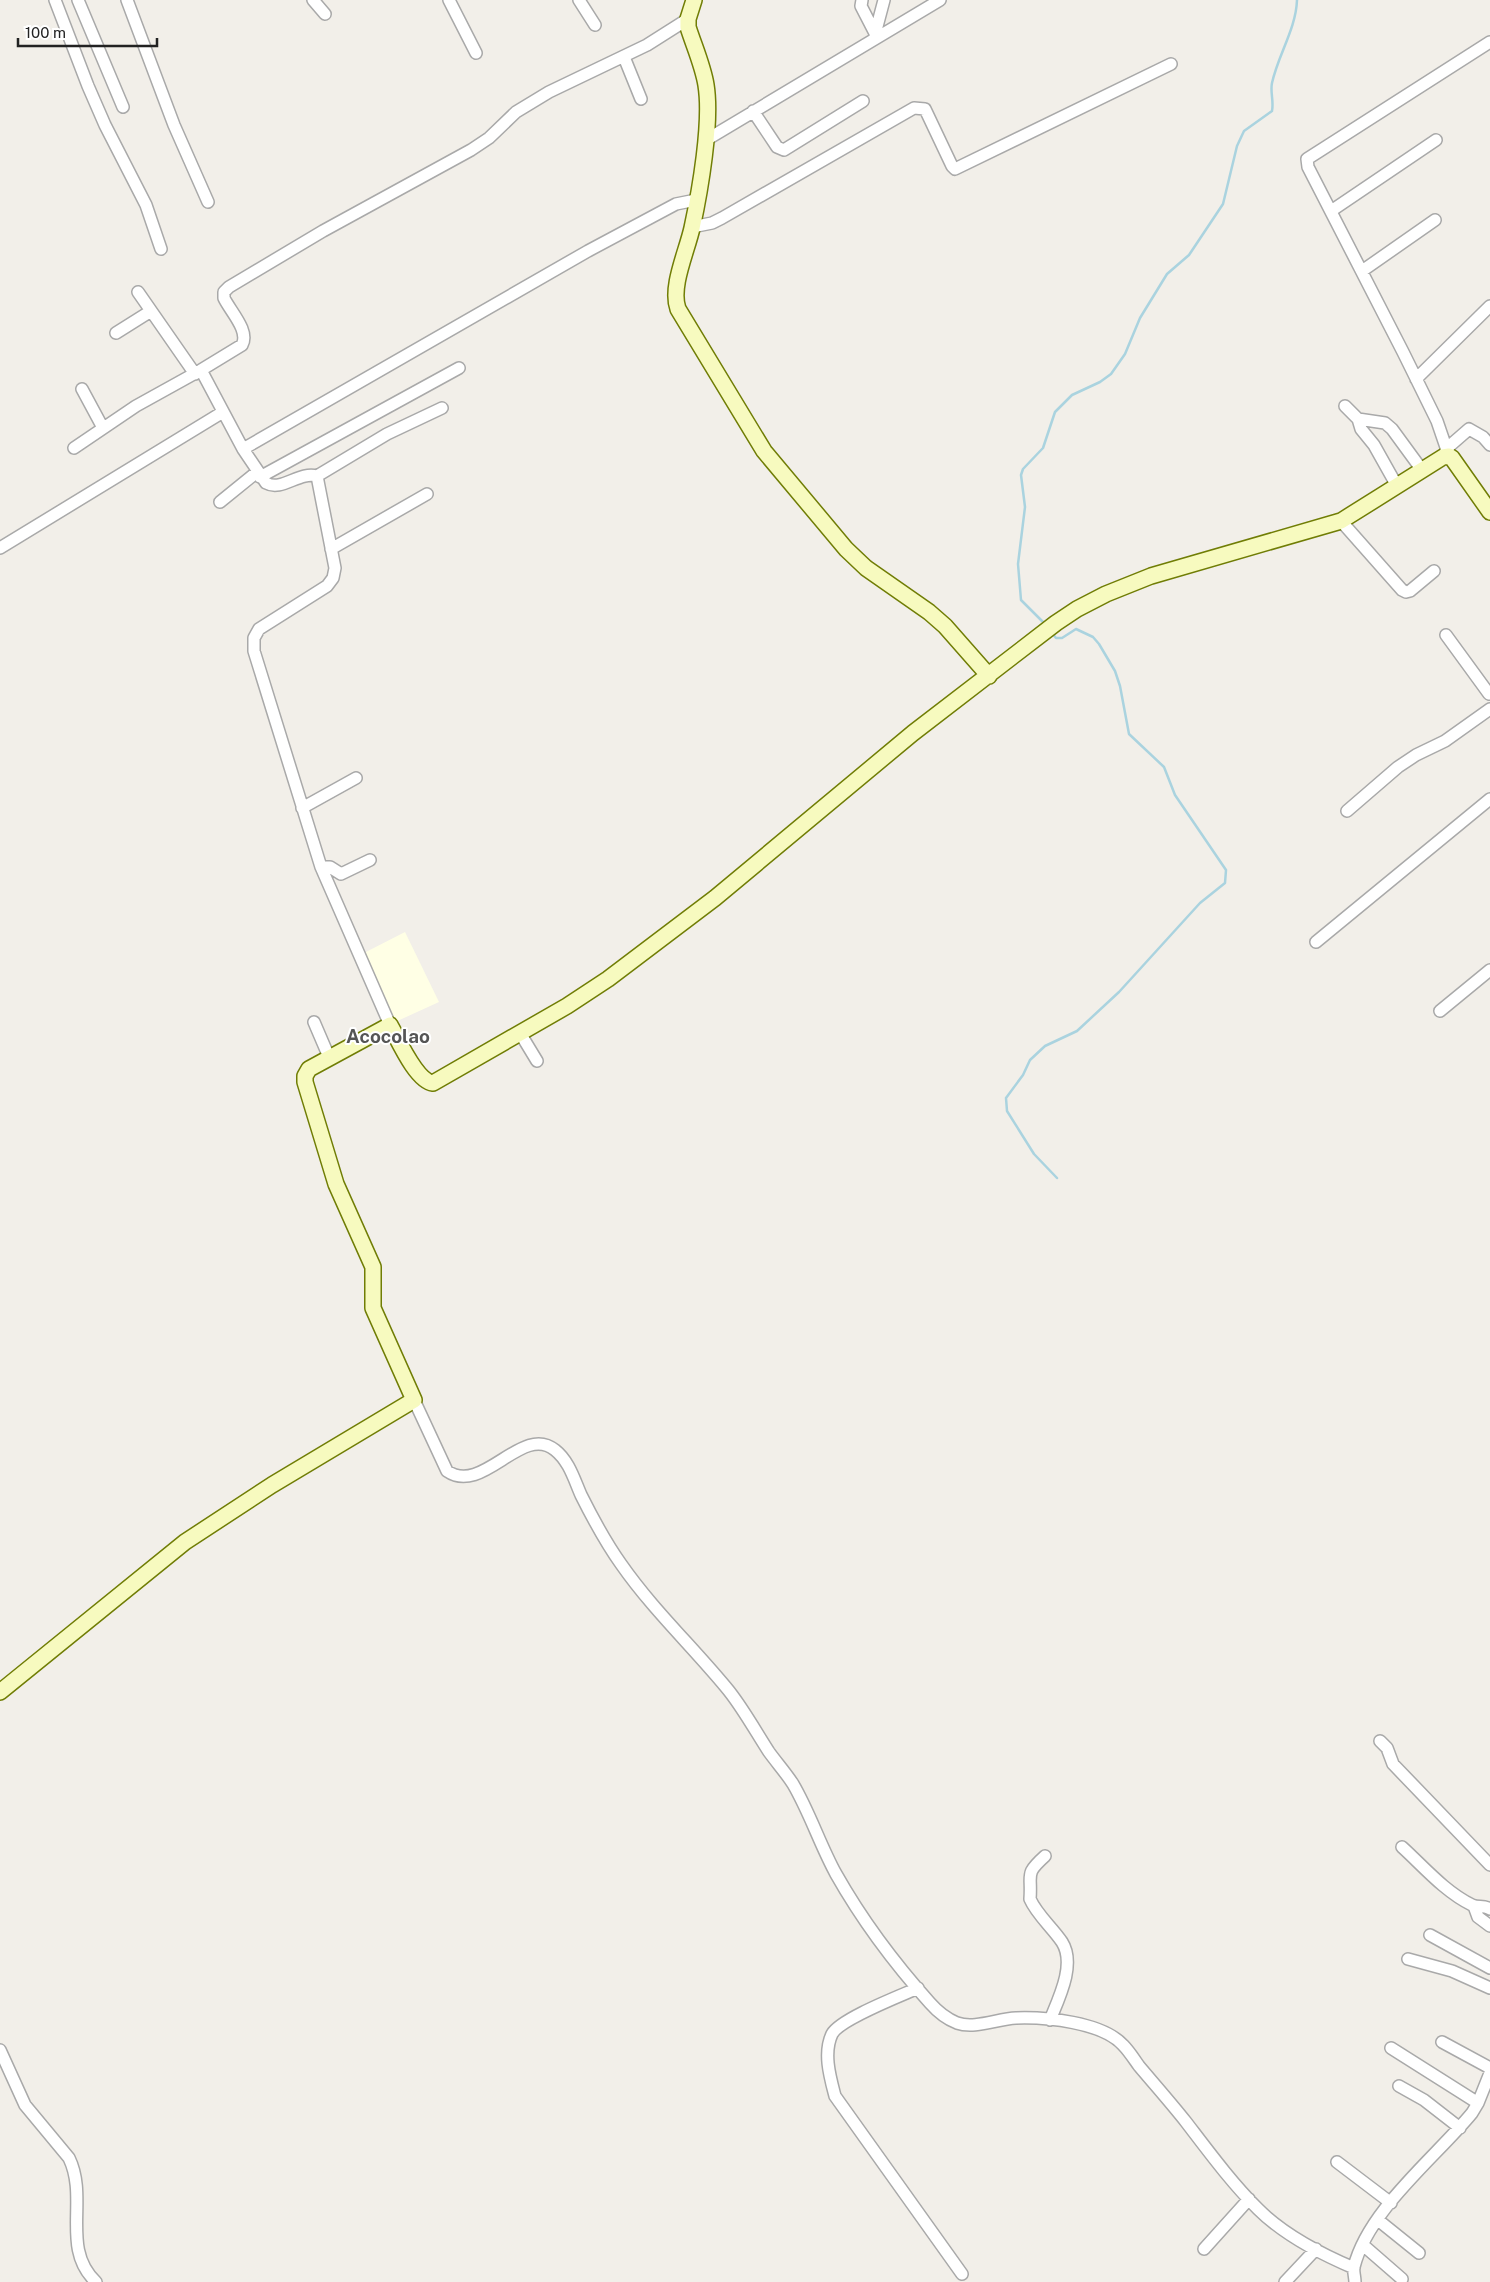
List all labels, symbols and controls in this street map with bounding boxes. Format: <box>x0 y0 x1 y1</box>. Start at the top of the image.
scale bar <box>18 15 156 47</box>
text: 100 m <box>25 24 66 41</box>
district label: Acocolao <box>346 1025 430 1047</box>

